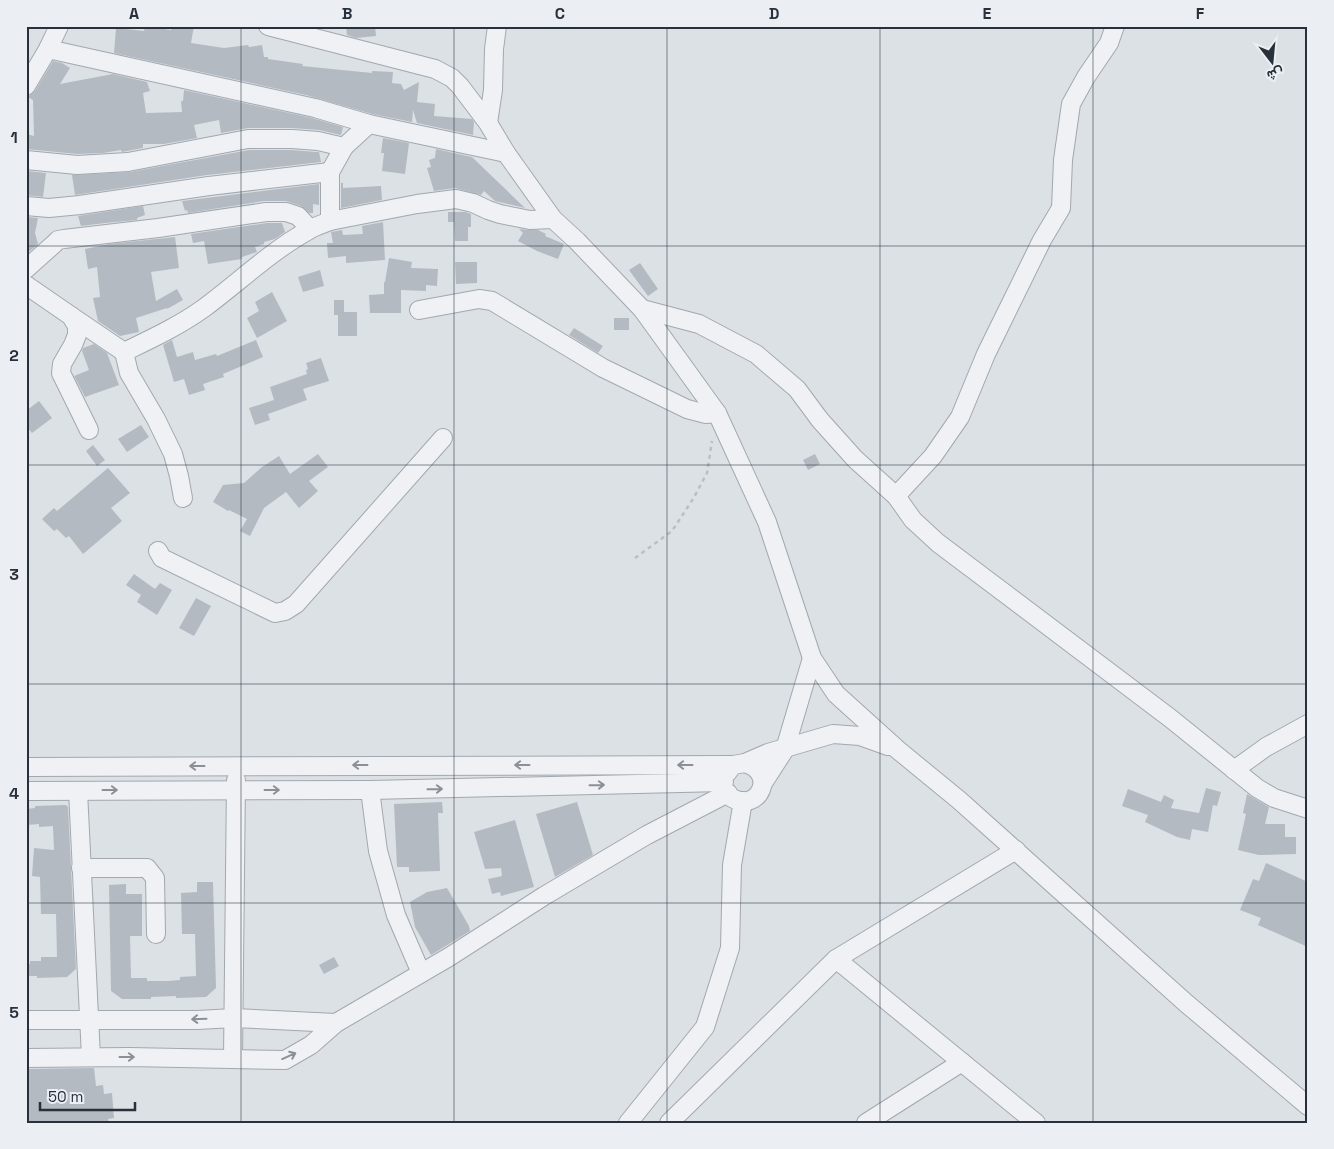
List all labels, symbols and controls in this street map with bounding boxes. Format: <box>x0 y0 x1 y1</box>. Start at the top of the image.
text: A <box>129 3 139 24</box>
text: B <box>342 3 352 24</box>
text: C <box>555 3 565 24</box>
text: D <box>769 3 779 24</box>
text: E <box>983 3 992 24</box>
text: F <box>1196 3 1205 24</box>
north arrow <box>1246 38 1296 88</box>
text: ش <box>1265 64 1286 86</box>
text: 1 <box>10 127 18 148</box>
text: 2 <box>9 345 19 366</box>
text: 3 <box>9 564 19 585</box>
one-way arrow <box>352 760 368 770</box>
one-way arrow <box>514 760 530 770</box>
one-way arrow <box>677 760 693 770</box>
one-way arrow <box>189 761 206 771</box>
one-way arrow <box>589 780 605 790</box>
text: 4 <box>9 783 19 804</box>
one-way arrow <box>427 784 443 793</box>
one-way arrow <box>102 785 118 795</box>
one-way arrow <box>264 785 280 795</box>
text: 5 <box>9 1002 19 1023</box>
one-way arrow <box>192 1015 208 1024</box>
one-way arrow <box>281 1051 296 1061</box>
one-way arrow <box>119 1052 135 1062</box>
scale bar <box>40 1079 135 1111</box>
text: 50 m <box>48 1087 83 1106</box>

